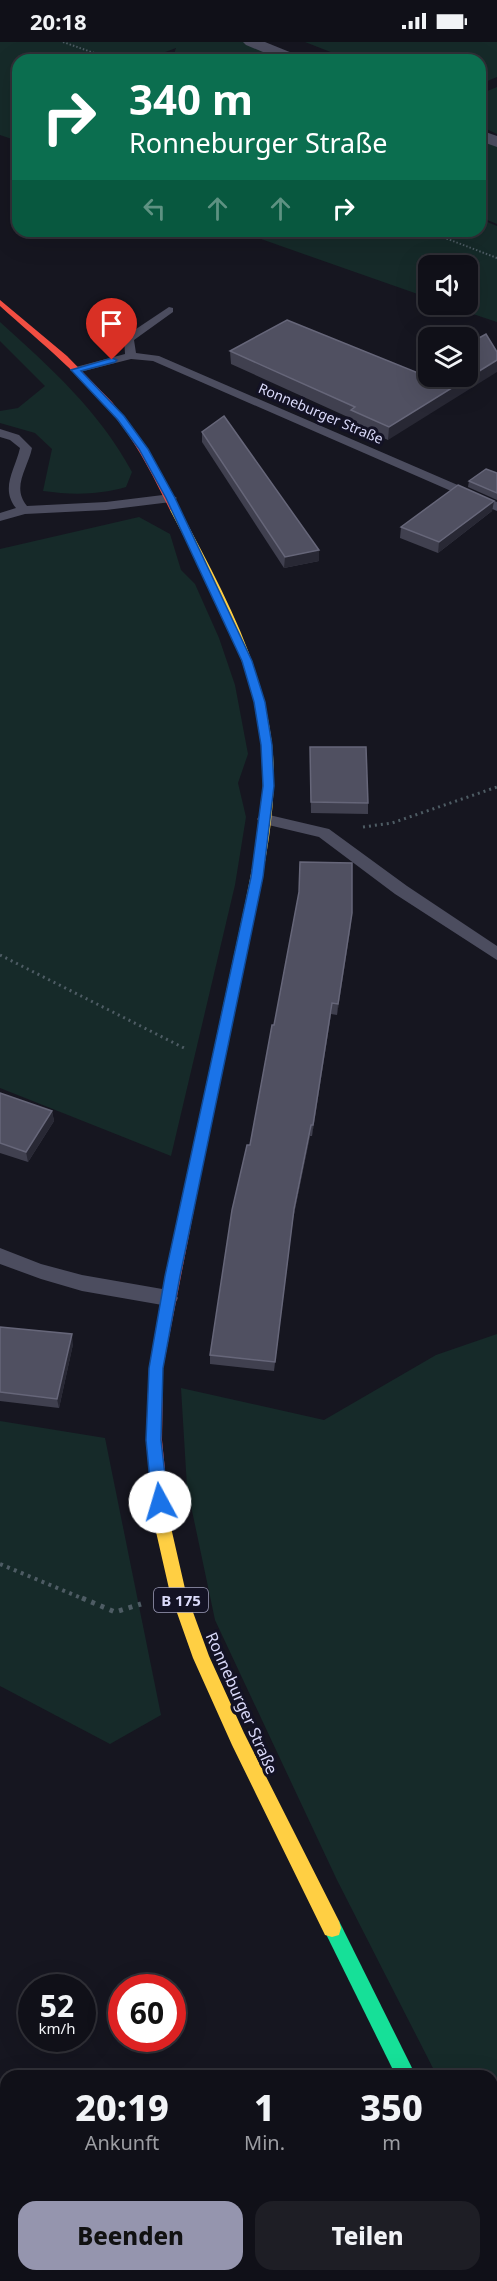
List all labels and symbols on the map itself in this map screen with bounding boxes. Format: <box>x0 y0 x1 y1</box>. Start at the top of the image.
pin <box>86 298 137 360</box>
street label: Ronneburger Straße <box>256 378 386 448</box>
position arrow <box>128 1470 192 1534</box>
road number: B 175 <box>154 1588 208 1612</box>
street label: Ronneburger Straße <box>201 1629 283 1777</box>
speed limit sign: 60 <box>108 1974 186 2052</box>

